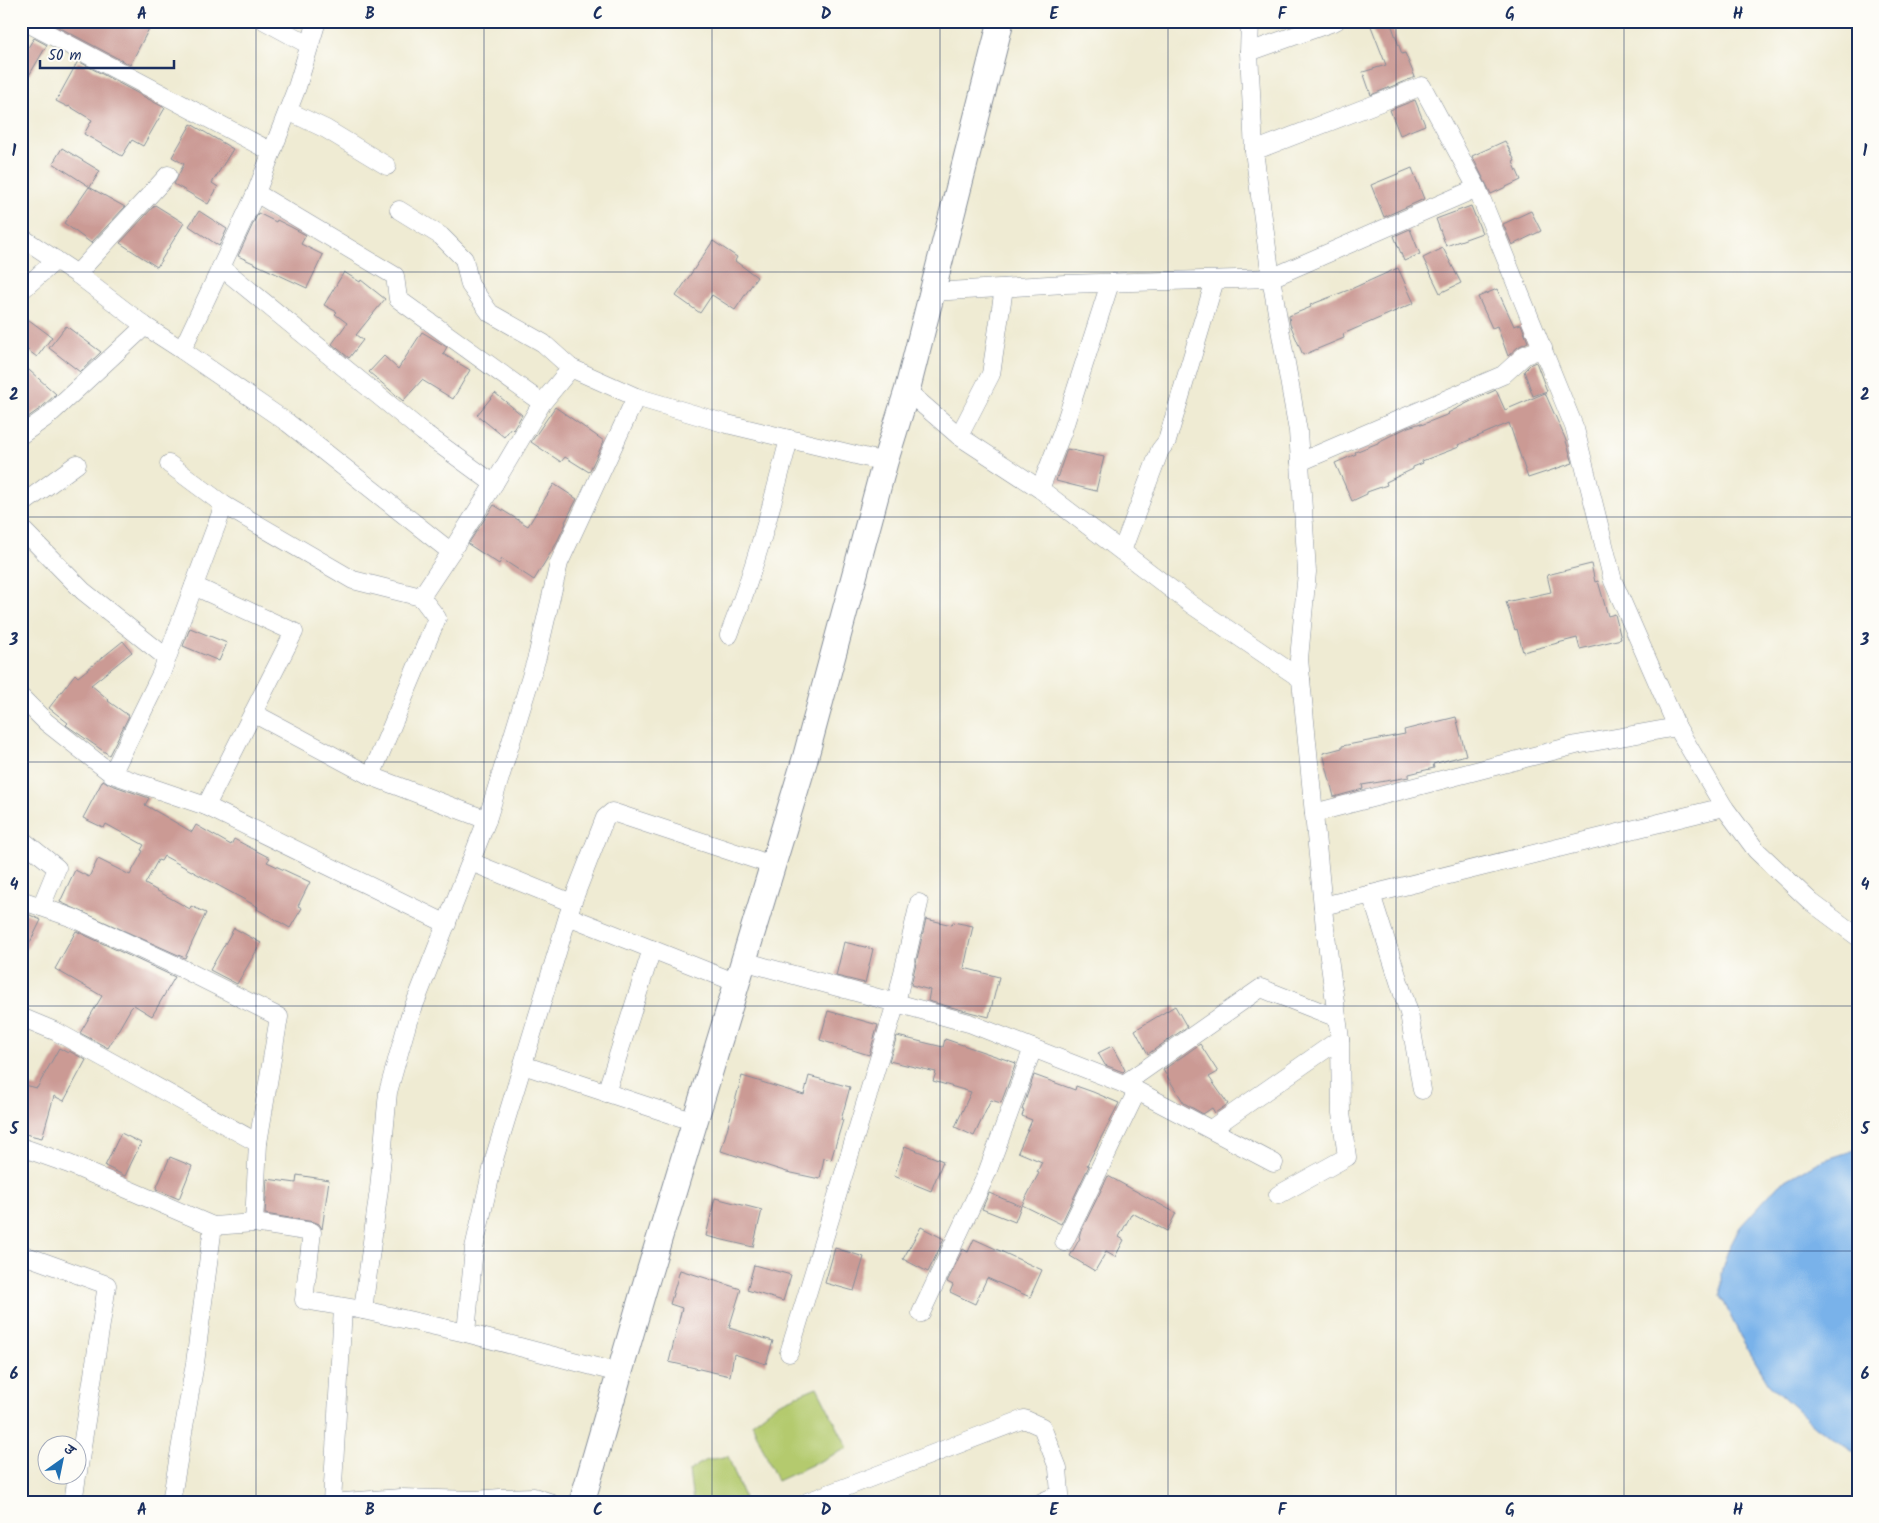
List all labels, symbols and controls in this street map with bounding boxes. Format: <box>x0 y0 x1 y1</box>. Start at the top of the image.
text: A <box>137 2 147 27</box>
text: B <box>365 2 375 27</box>
text: C <box>593 2 603 27</box>
text: D <box>821 2 832 27</box>
text: E <box>1050 2 1060 27</box>
text: F <box>1278 2 1288 27</box>
text: G <box>1505 2 1515 27</box>
text: H <box>1733 2 1743 27</box>
scale bar <box>40 38 174 70</box>
text: 50 m <box>48 44 82 68</box>
text: 1 <box>12 139 17 164</box>
text: 1 <box>1863 139 1868 164</box>
text: 2 <box>9 383 19 408</box>
text: 2 <box>1860 383 1870 408</box>
text: 3 <box>9 628 19 653</box>
text: 3 <box>1860 628 1870 653</box>
text: 4 <box>10 873 19 898</box>
text: 4 <box>1861 873 1870 898</box>
text: 5 <box>9 1117 20 1142</box>
text: 5 <box>1860 1117 1871 1142</box>
text: 6 <box>10 1362 19 1387</box>
text: 6 <box>1861 1362 1870 1387</box>
north arrow <box>38 1436 88 1486</box>
text: उ <box>59 1438 81 1463</box>
text: A <box>137 1498 147 1523</box>
text: B <box>365 1498 375 1523</box>
text: C <box>593 1498 603 1523</box>
text: D <box>821 1498 832 1523</box>
text: E <box>1050 1498 1060 1523</box>
text: F <box>1278 1498 1288 1523</box>
text: G <box>1505 1498 1515 1523</box>
text: H <box>1733 1498 1743 1523</box>

